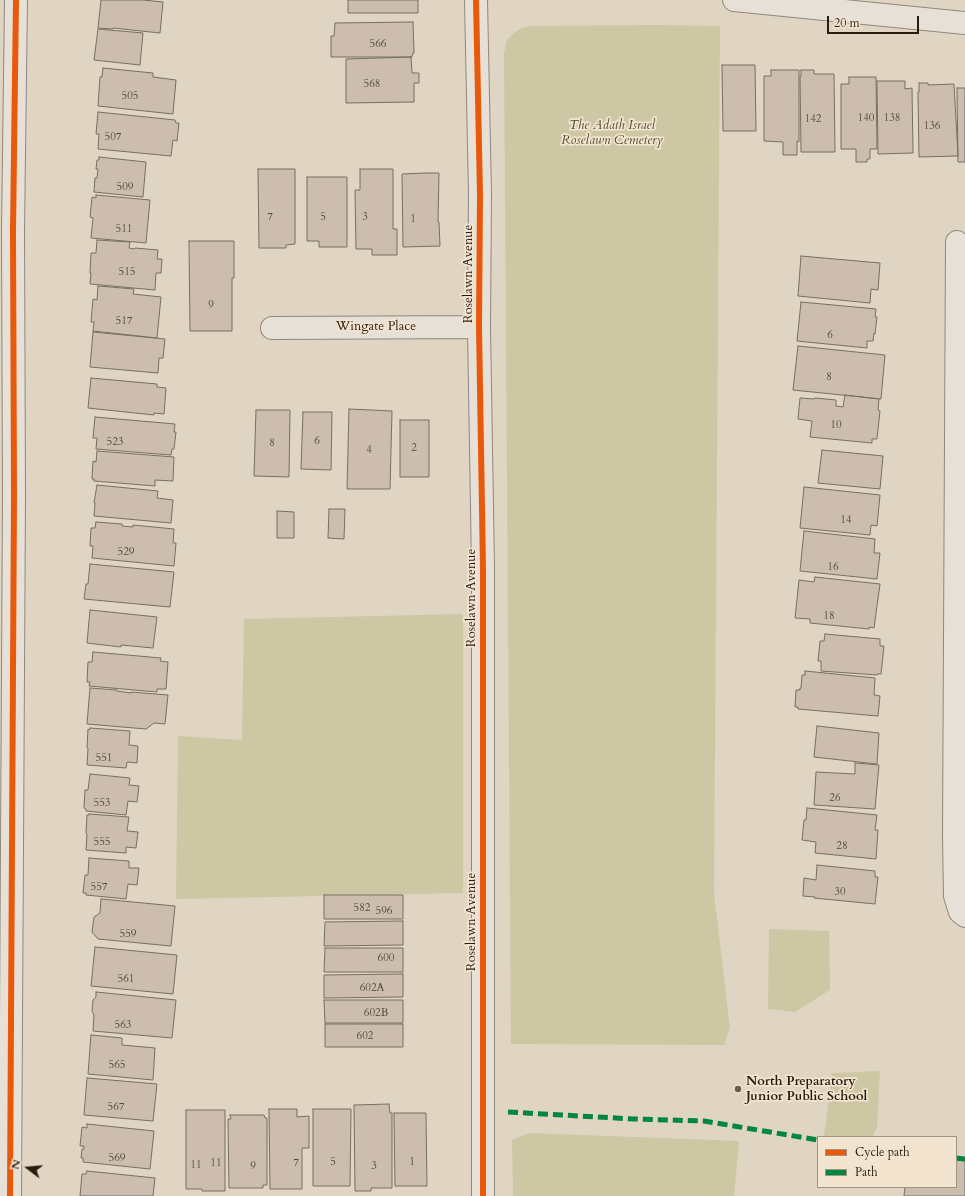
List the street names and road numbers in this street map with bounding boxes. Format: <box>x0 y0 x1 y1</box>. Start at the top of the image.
street label: Roselawn Avenue <box>461 225 477 323</box>
street label: Wingate Place <box>336 319 416 335</box>
street label: Roselawn Avenue <box>464 549 480 647</box>
street label: Roselawn Avenue <box>464 873 480 971</box>

